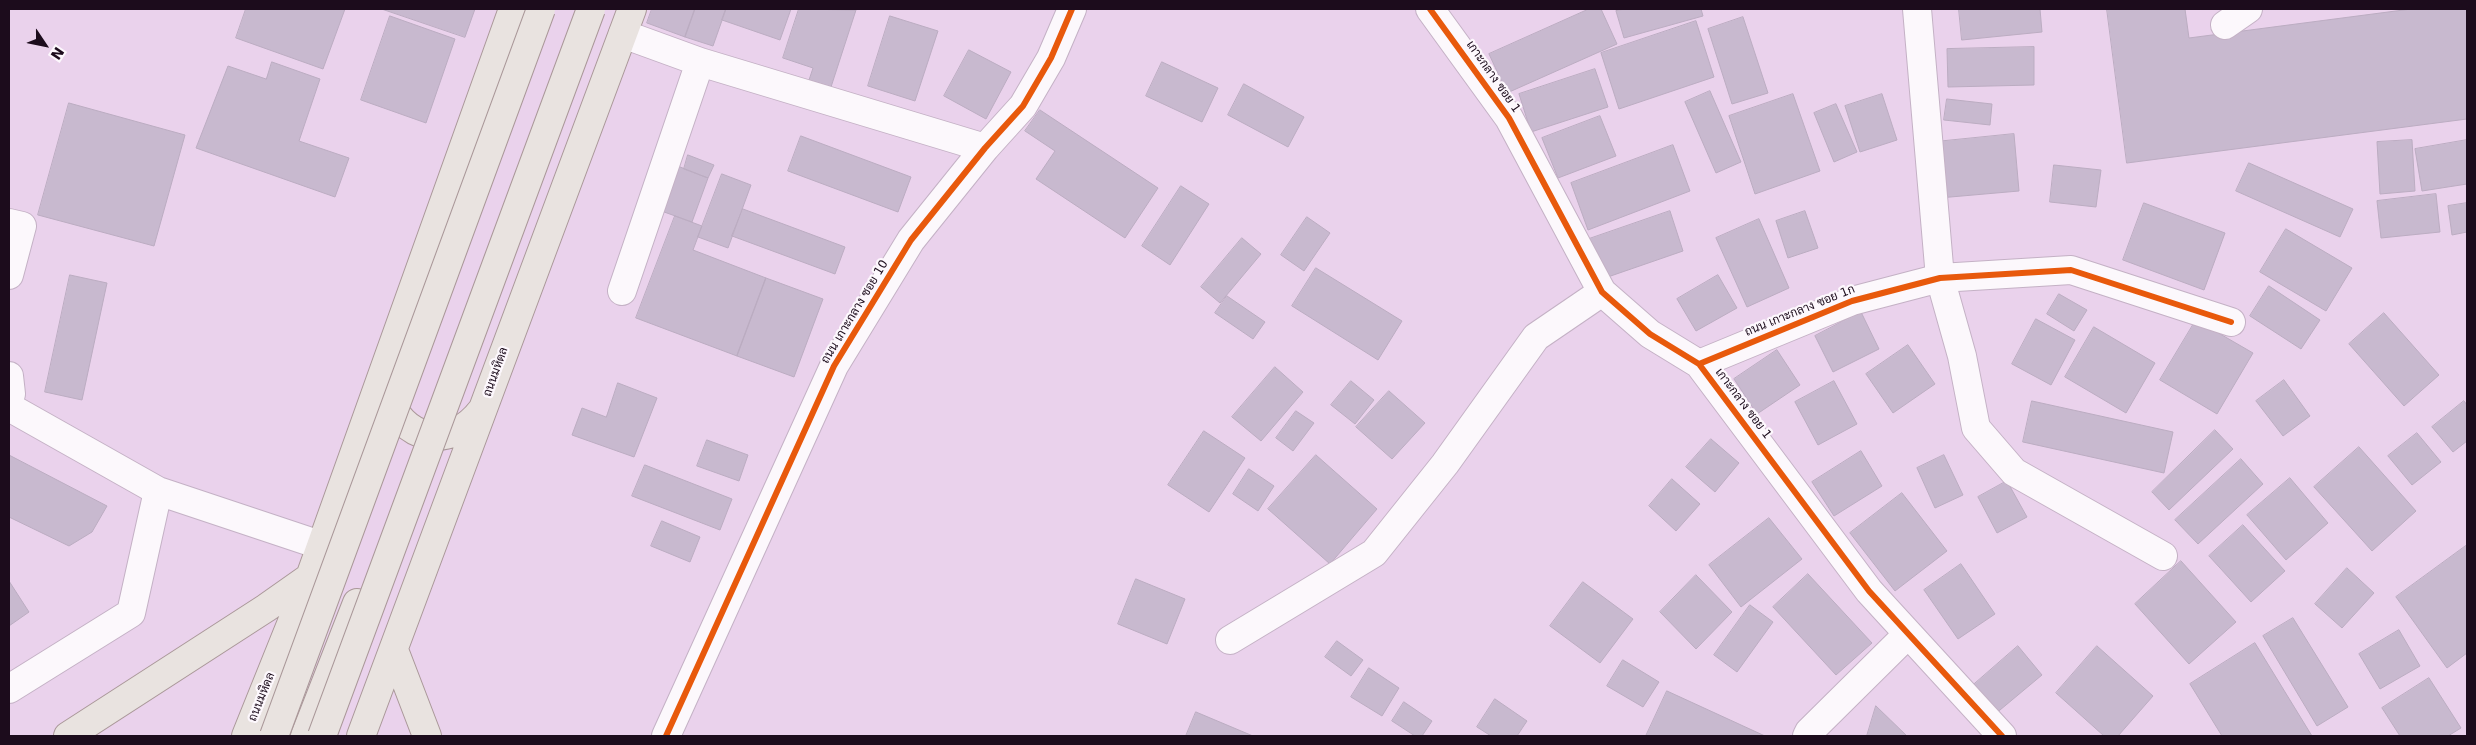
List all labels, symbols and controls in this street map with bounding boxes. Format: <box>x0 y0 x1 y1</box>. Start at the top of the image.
north arrow <box>20 20 70 70</box>
street label: เกาะกลาง ซอย 1 <box>1463 38 1523 116</box>
text: N <box>48 44 67 63</box>
street label: ถนน เกาะกลาง ซอย 10 <box>818 258 892 366</box>
street label: ถนน เกาะกลาง ซอย 1ก <box>1743 282 1857 340</box>
street label: ถนนมหิดล <box>480 345 512 399</box>
street label: เกาะกลาง ซอย 1 <box>1712 366 1774 442</box>
street label: ถนนมหิดล <box>246 671 278 723</box>

